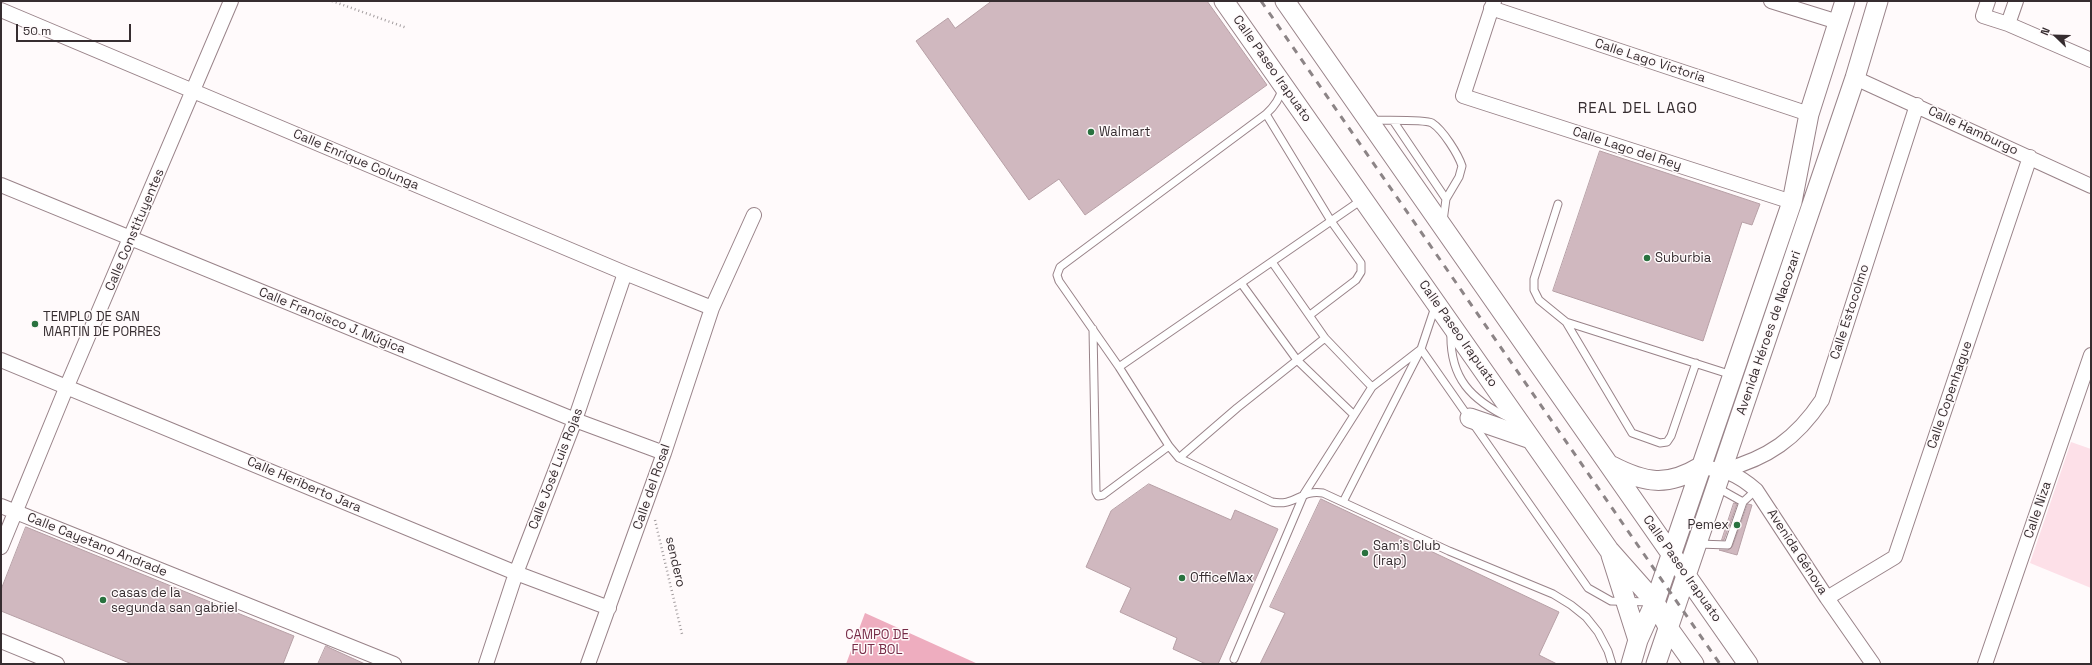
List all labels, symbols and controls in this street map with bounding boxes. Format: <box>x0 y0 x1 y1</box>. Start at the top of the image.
street label: Calle Paseo Irapuato <box>1229 13 1315 125</box>
scale bar <box>18 16 133 42</box>
north arrow <box>2036 16 2076 56</box>
text: 50 m <box>23 23 51 39</box>
text: N <box>2037 25 2053 37</box>
street label: Calle Lago Victoria <box>1593 36 1707 86</box>
district label: REAL DEL LAGO <box>1578 100 1698 118</box>
street label: Calle Hamburgo <box>1925 103 2021 159</box>
place label: Walmart <box>1099 124 1150 140</box>
street label: Calle Lago del Rey <box>1570 124 1684 174</box>
street label: Calle Enrique Colunga <box>291 126 421 194</box>
marker: Walmart <box>1086 127 1096 137</box>
street label: Calle Constituyentes <box>102 167 168 293</box>
street label: Avenida Héroes de Nacozari <box>1734 249 1804 417</box>
place label: Suburbia <box>1655 250 1711 266</box>
marker: Suburbia <box>1642 253 1652 263</box>
street label: Calle Estocolmo <box>1827 262 1873 362</box>
street label: Calle Paseo Irapuato <box>1415 278 1501 390</box>
street label: Calle Francisco J. Múgica <box>256 284 408 358</box>
place label: TEMPLO DE SAN MARTIN DE PORRES <box>43 309 161 340</box>
marker: TEMPLO DE SAN MARTIN DE PORRES <box>30 319 40 329</box>
street label: Calle Copenhague <box>1924 339 1976 451</box>
street label: Calle José Luis Rojas <box>526 406 586 532</box>
street label: Calle del Rosal <box>630 442 674 532</box>
street label: Calle Heriberto Jara <box>245 454 363 516</box>
street label: Calle Niza <box>2021 479 2055 541</box>
street label: Avenida Génova <box>1763 506 1831 598</box>
street label: Calle Cayetano Andrade <box>25 510 169 580</box>
street label: Calle Paseo Irapuato <box>1639 513 1725 625</box>
place label: Pemex <box>1688 517 1729 533</box>
marker: Pemex <box>1732 520 1742 530</box>
street label: sendero <box>662 535 688 589</box>
place label: Sam's Club (Irap) <box>1373 538 1441 569</box>
marker: Sam's Club (Irap) <box>1360 548 1370 558</box>
place label: OfficeMax <box>1190 570 1253 586</box>
marker: OfficeMax <box>1177 573 1187 583</box>
place label: casas de la segunda san gabriel <box>111 585 238 616</box>
marker: casas de la segunda san gabriel <box>98 595 108 605</box>
park label: CAMPO DE FUT BOL <box>845 627 909 658</box>

